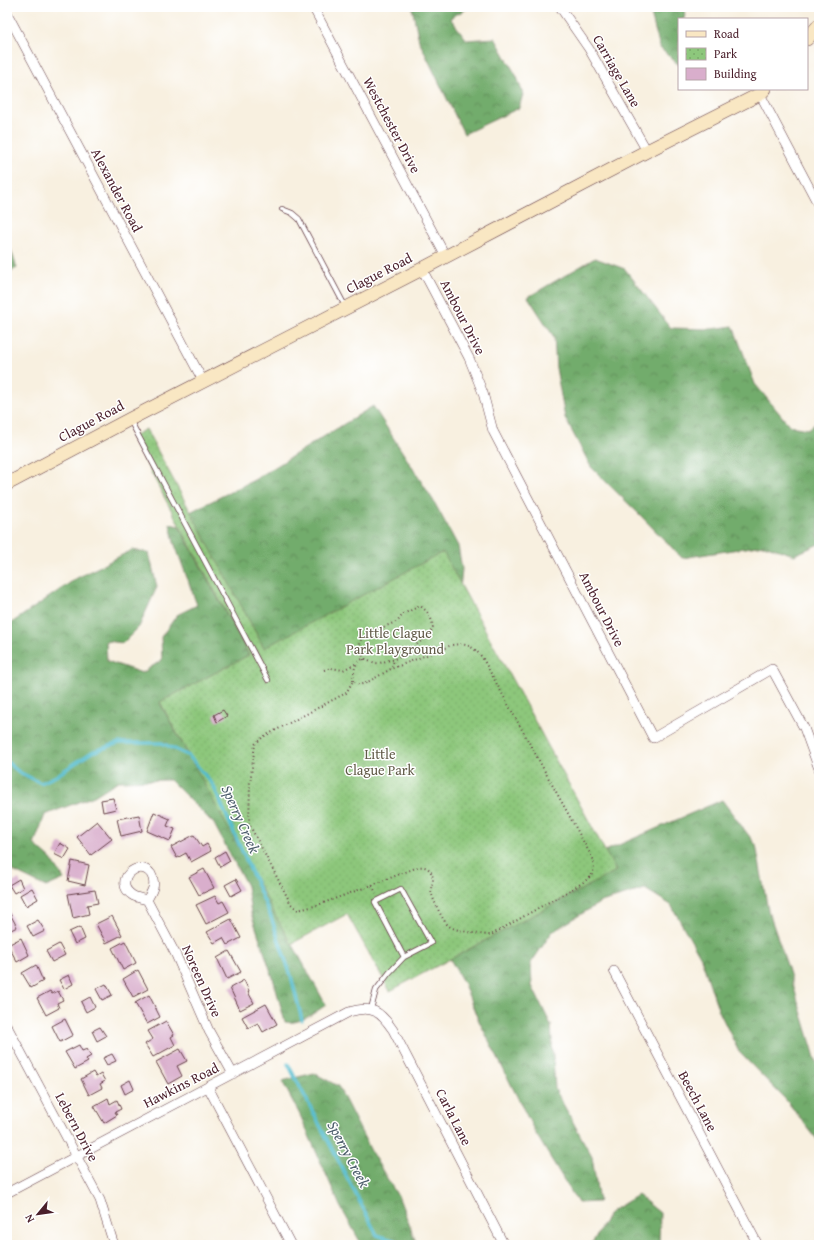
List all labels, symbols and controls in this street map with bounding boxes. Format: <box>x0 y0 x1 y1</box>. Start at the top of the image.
legend <box>678 18 808 90</box>
text: Road <box>714 25 740 42</box>
street label: Carriage Lane <box>588 31 646 111</box>
text: Park <box>714 45 738 62</box>
text: Building <box>714 65 757 82</box>
street label: Westchester Drive <box>358 73 426 177</box>
street label: Alexander Road <box>86 144 148 236</box>
street label: Clague Road <box>343 248 416 298</box>
street label: Ambour Drive <box>435 276 491 359</box>
street label: Clague Road <box>55 395 128 447</box>
street label: Ambour Drive <box>574 568 630 651</box>
park label: Little Clague Park Playground <box>346 623 444 659</box>
park label: Little Clague Park <box>345 744 416 780</box>
water label: Sperry Creek <box>217 782 265 857</box>
street label: Noreen Drive <box>177 942 227 1021</box>
street label: Hawkins Road <box>140 1057 223 1113</box>
street label: Beech Lane <box>674 1067 722 1135</box>
street label: Carla Lane <box>431 1085 477 1149</box>
street label: Lebern Drive <box>50 1089 104 1165</box>
water label: Sperry Creek <box>323 1117 375 1191</box>
north arrow <box>18 1194 58 1234</box>
text: N <box>20 1211 38 1226</box>

